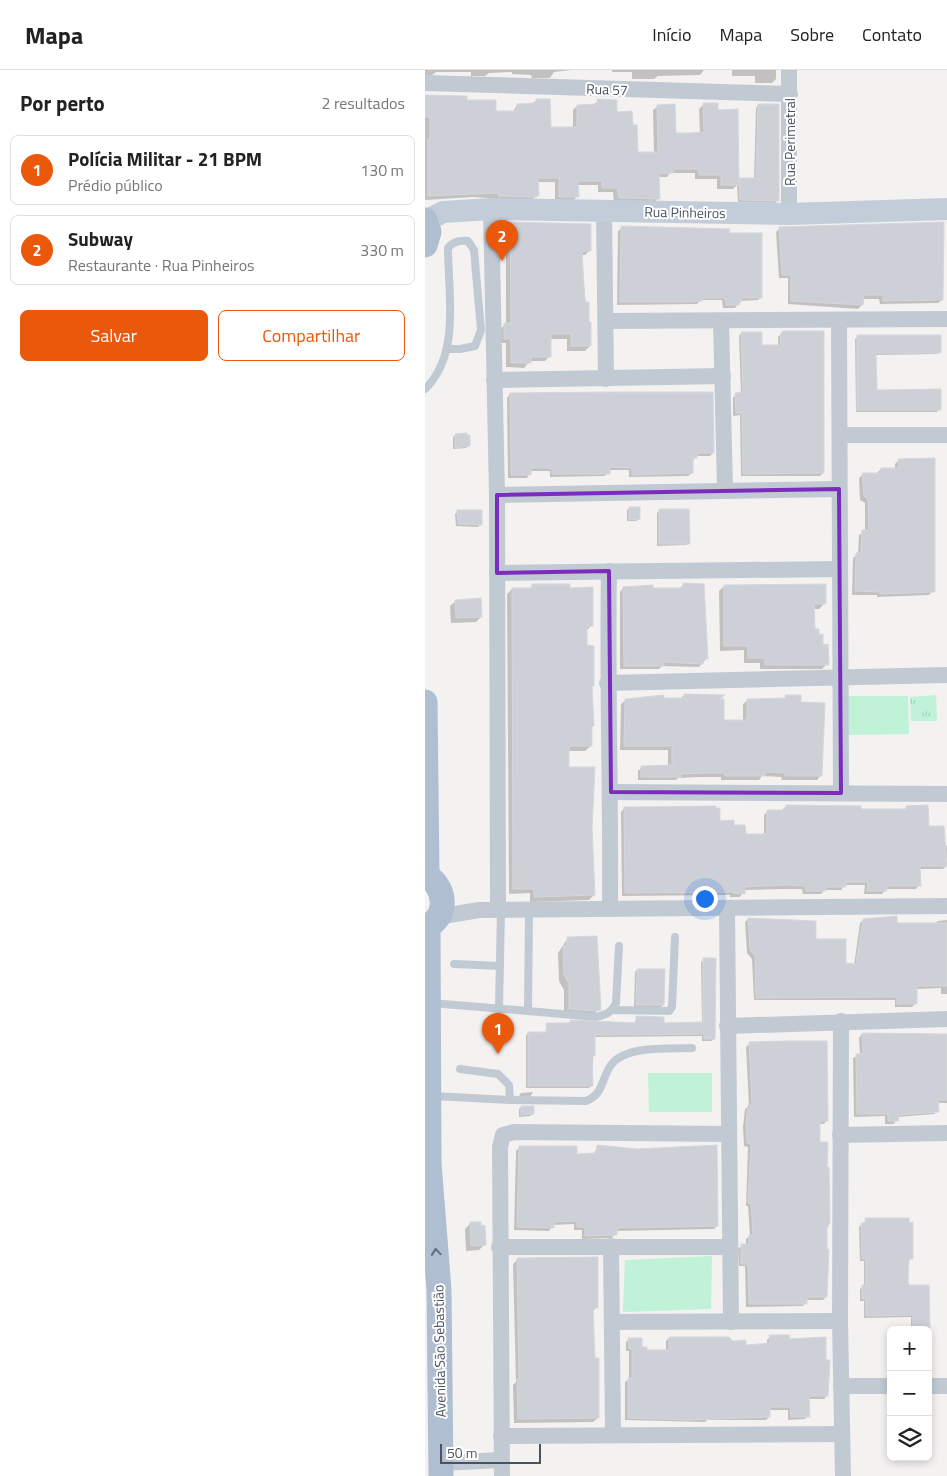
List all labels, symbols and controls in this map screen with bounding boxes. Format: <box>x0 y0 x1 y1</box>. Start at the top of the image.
text: Mapa <box>25 17 83 53</box>
text: Início <box>652 21 692 48</box>
text: Mapa <box>720 21 762 48</box>
text: Sobre <box>790 21 834 48</box>
text: Contato <box>862 21 922 48</box>
street label: Rua 57 <box>586 78 628 100</box>
text: Por perto <box>20 87 105 119</box>
text: 2 resultados <box>321 91 405 115</box>
street label: Rua Perimetral <box>779 98 800 186</box>
text: Polícia Militar - 21 BPM <box>68 144 262 173</box>
text: 1 <box>33 158 41 182</box>
text: 130 m <box>360 158 404 182</box>
text: Prédio público <box>68 173 163 197</box>
street label: Rua Pinheiros <box>644 201 726 223</box>
pin: 2 <box>486 220 518 261</box>
text: Subway <box>68 224 133 253</box>
text: 2 <box>33 238 41 262</box>
text: 330 m <box>360 238 404 262</box>
text: Restaurante · Rua Pinheiros <box>68 253 255 277</box>
button: Salvar <box>20 310 208 361</box>
button: Compartilhar <box>218 310 405 361</box>
your location <box>692 886 718 912</box>
pin: 1 <box>482 1013 514 1054</box>
one-way arrow <box>430 1248 441 1256</box>
street label: Avenida São Sebastião <box>427 1284 451 1418</box>
map controls <box>887 1326 932 1461</box>
button: + <box>887 1326 932 1371</box>
button: − <box>887 1371 932 1416</box>
button: layers <box>887 1416 932 1461</box>
scale bar <box>440 1441 541 1464</box>
text: 50 m <box>447 1442 477 1463</box>

